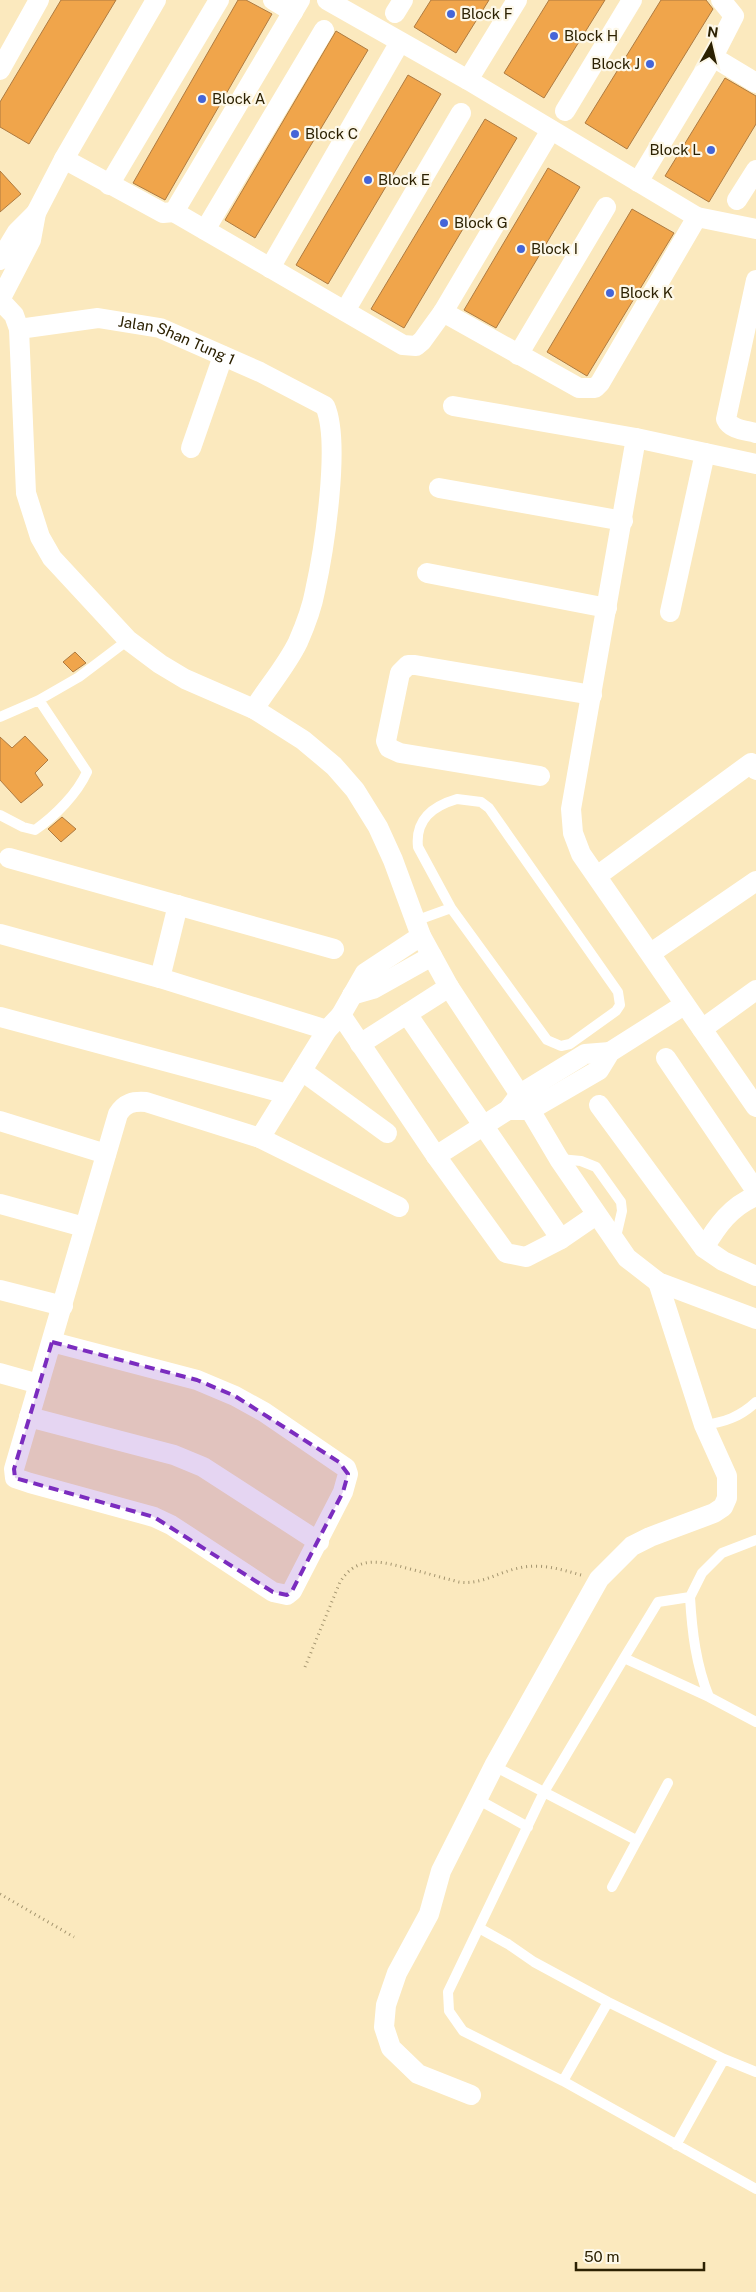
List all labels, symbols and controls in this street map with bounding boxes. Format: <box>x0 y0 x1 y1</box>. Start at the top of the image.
place label: Block F <box>461 5 513 22</box>
marker: Block F <box>445 8 457 20</box>
north arrow <box>686 20 736 70</box>
text: N <box>706 23 719 41</box>
place label: Block H <box>564 27 618 44</box>
marker: Block H <box>548 30 560 42</box>
place label: Block J <box>591 55 640 72</box>
marker: Block J <box>644 58 656 70</box>
place label: Block A <box>212 90 266 107</box>
marker: Block A <box>196 93 208 105</box>
place label: Block C <box>305 125 358 142</box>
marker: Block C <box>289 128 301 140</box>
place label: Block L <box>650 141 701 158</box>
marker: Block L <box>705 144 717 156</box>
place label: Block E <box>378 171 430 188</box>
marker: Block E <box>362 174 374 186</box>
place label: Block G <box>454 214 508 231</box>
marker: Block G <box>438 217 450 229</box>
place label: Block I <box>531 240 578 257</box>
marker: Block I <box>515 243 527 255</box>
place label: Block K <box>620 284 673 301</box>
marker: Block K <box>604 287 616 299</box>
street label: Jalan Shan Tung 1 <box>117 312 238 368</box>
scale bar <box>576 2240 704 2272</box>
text: 50 m <box>584 2248 619 2265</box>

